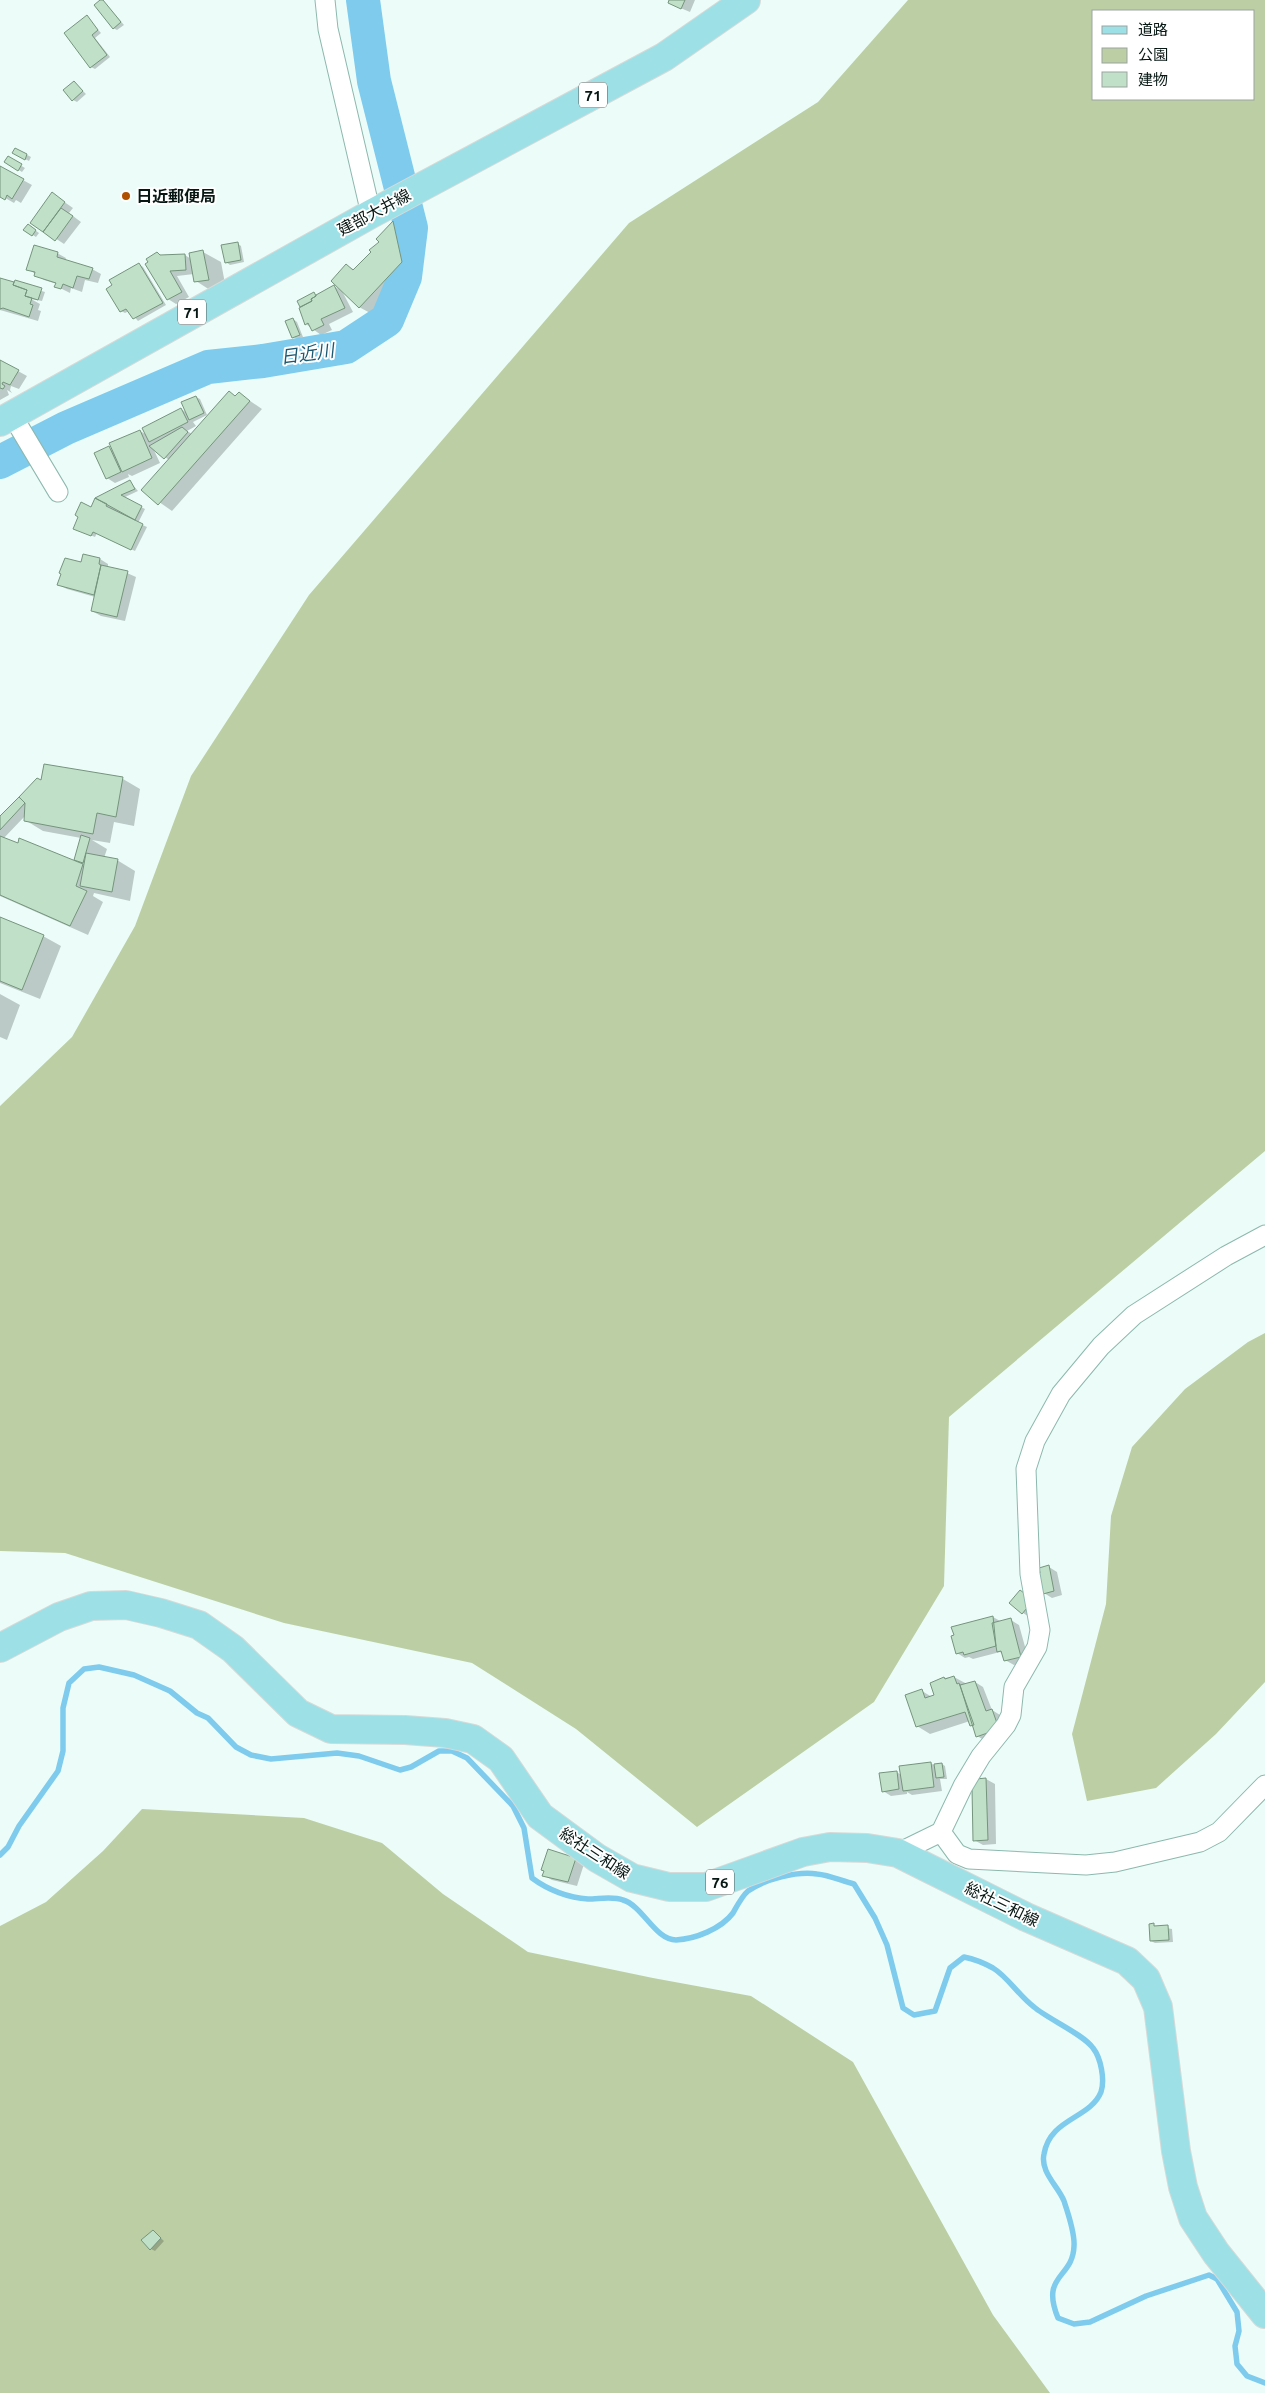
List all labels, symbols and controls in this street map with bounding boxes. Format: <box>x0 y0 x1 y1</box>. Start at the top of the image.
legend <box>1092 10 1255 100</box>
text: 道路 <box>1138 21 1168 38</box>
text: 公園 <box>1138 46 1168 63</box>
text: 建物 <box>1138 71 1168 88</box>
road number: 71 <box>579 82 607 108</box>
street label: 建部大井線 <box>334 185 414 239</box>
place label: 日近郵便局 <box>136 187 216 205</box>
marker: 日近郵便局 <box>120 190 132 202</box>
road number: 71 <box>178 300 206 324</box>
water label: 日近川 <box>279 339 337 367</box>
street label: 総社三和線 <box>557 1824 633 1882</box>
road number: 76 <box>706 1870 734 1894</box>
street label: 総社三和線 <box>962 1878 1042 1930</box>

